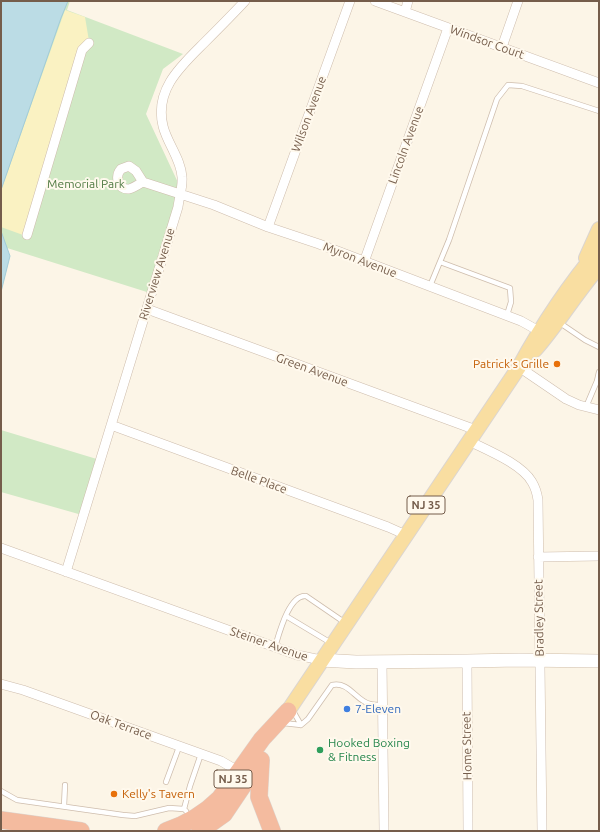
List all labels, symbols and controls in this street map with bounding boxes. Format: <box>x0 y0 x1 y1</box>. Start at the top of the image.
street label: Windsor Court <box>448 22 526 62</box>
street label: Wilson Avenue <box>289 74 329 154</box>
street label: Lincoln Avenue <box>385 104 427 186</box>
park label: Memorial Park <box>47 177 125 191</box>
street label: Riverview Avenue <box>136 226 178 322</box>
street label: Myron Avenue <box>321 239 399 281</box>
street label: Green Avenue <box>274 350 350 390</box>
place label: Patrick’s Grille <box>473 357 549 371</box>
marker: Patrick’s Grille <box>552 359 562 369</box>
street label: Belle Place <box>229 463 289 497</box>
road number: NJ 35 <box>407 496 445 514</box>
street label: Bradley Street <box>531 579 547 657</box>
street label: Steiner Avenue <box>228 624 310 664</box>
place label: 7-Eleven <box>355 702 401 716</box>
marker: 7-Eleven <box>342 704 352 714</box>
street label: Oak Terrace <box>88 707 154 743</box>
street label: Home Street <box>459 712 475 780</box>
place label: Hooked Boxing & Fitness <box>328 736 410 764</box>
marker: Hooked Boxing & Fitness <box>315 745 325 755</box>
road number: NJ 35 <box>214 770 252 788</box>
place label: Kelly's Tavern <box>122 787 195 801</box>
marker: Kelly's Tavern <box>109 789 119 799</box>

